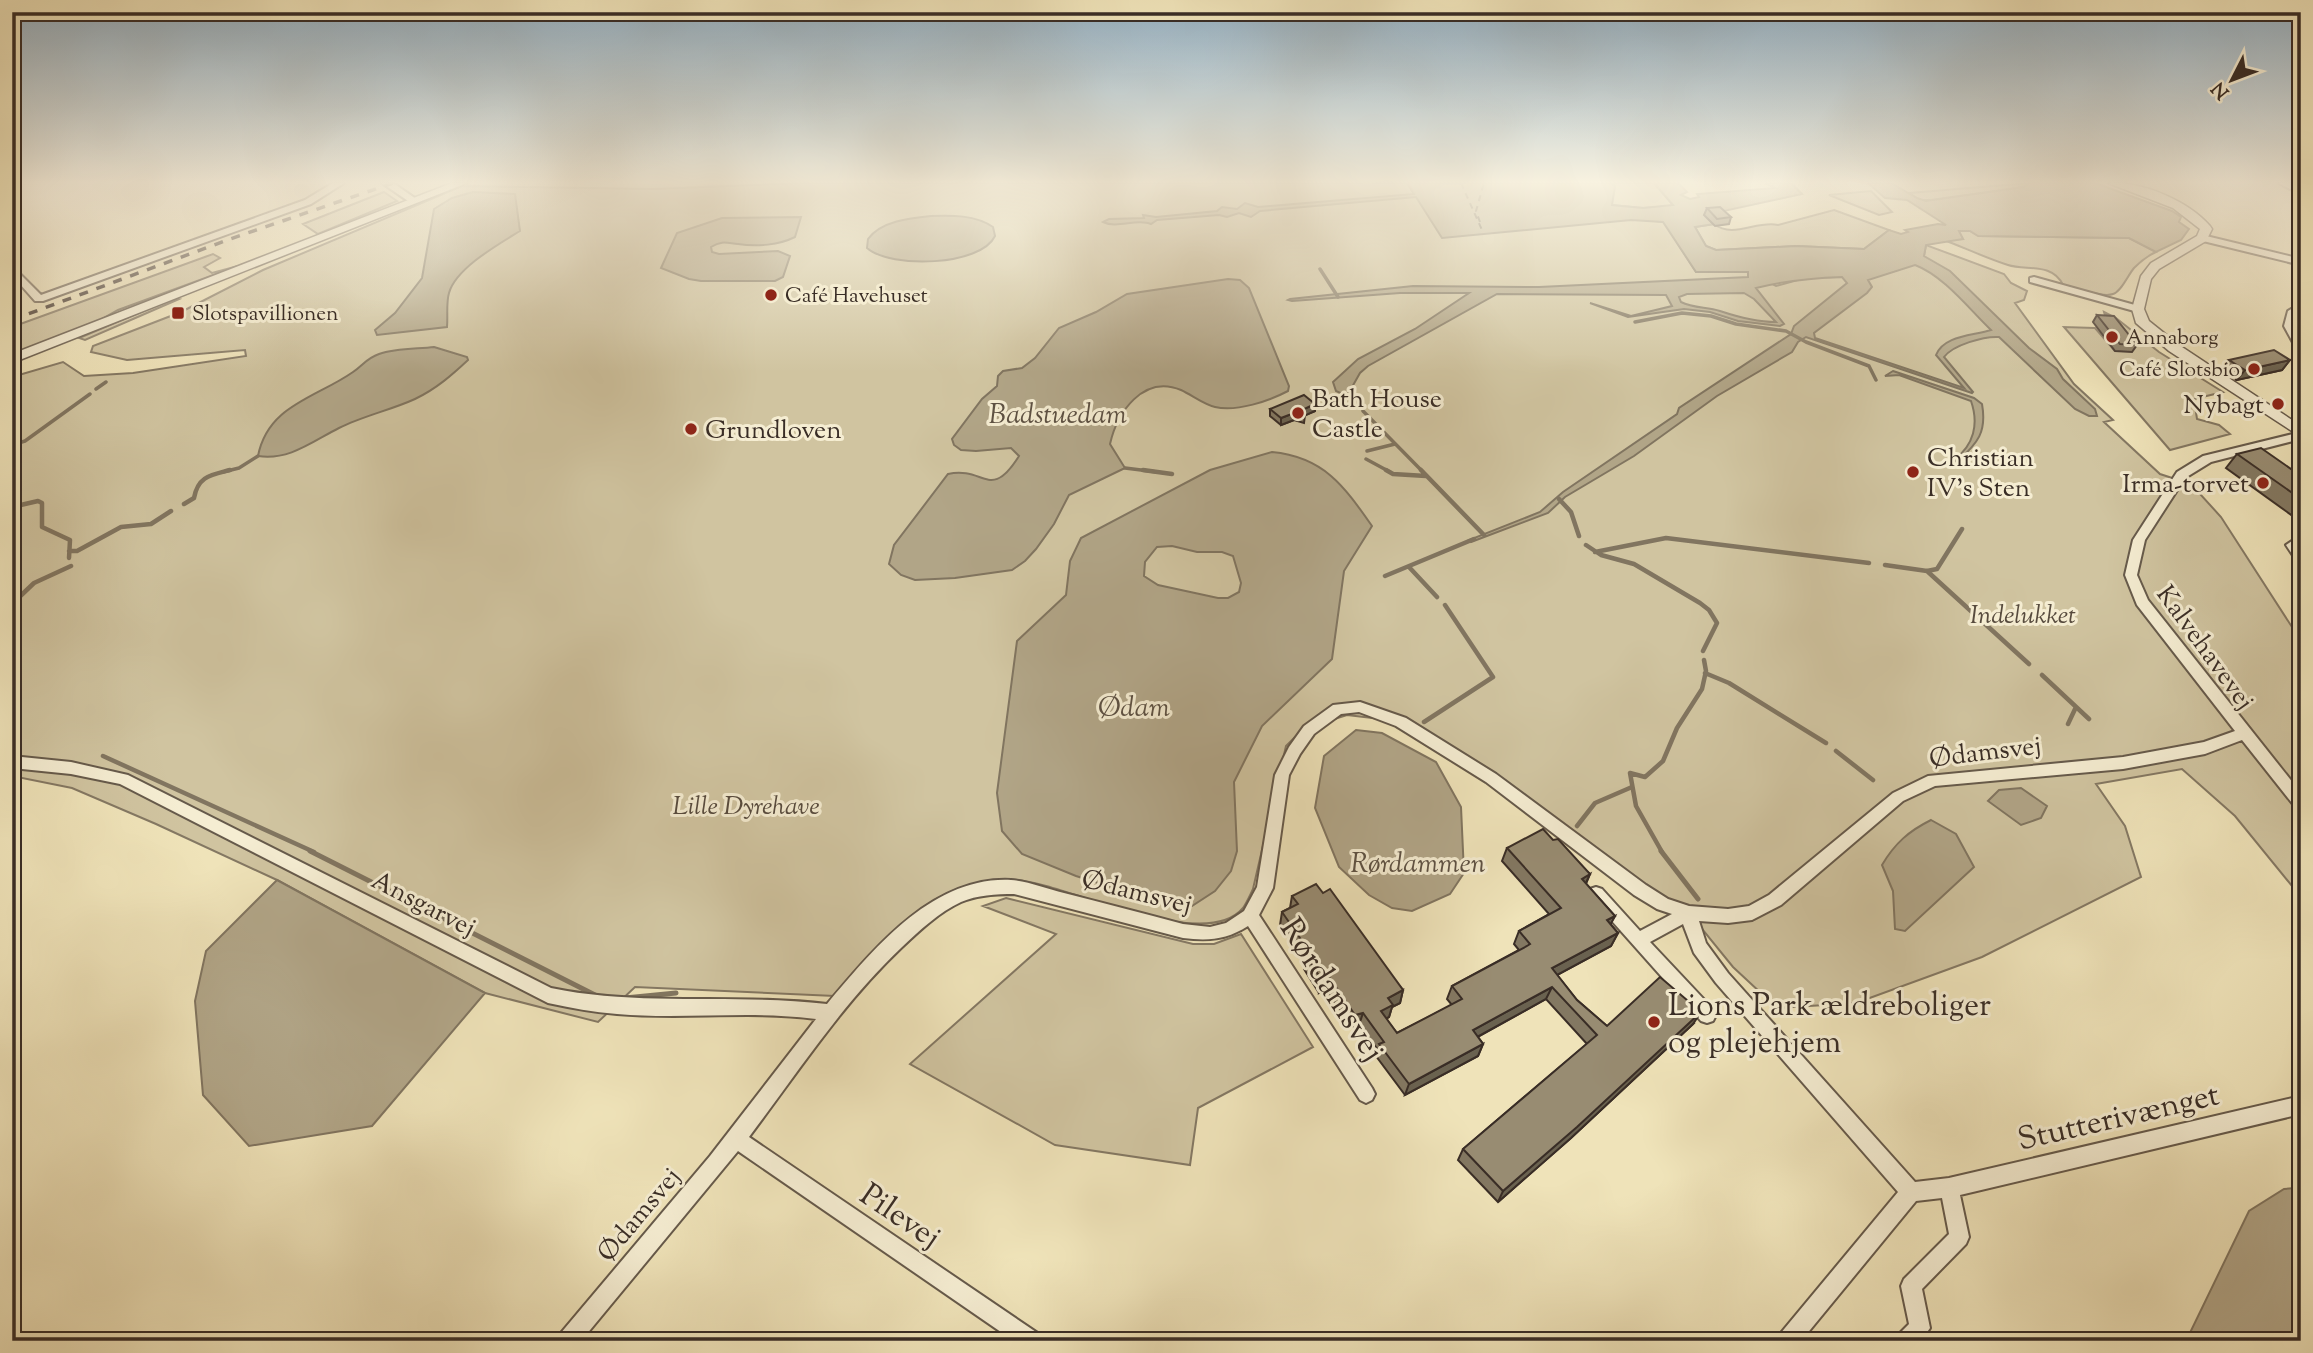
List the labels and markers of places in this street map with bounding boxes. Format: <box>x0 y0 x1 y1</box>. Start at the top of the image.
place label: Café Havehuset <box>785 282 928 312</box>
marker: Café Havehuset <box>763 287 779 303</box>
place label: Slotspavillionen <box>192 300 338 330</box>
marker: Slotspavillionen <box>170 305 186 321</box>
place label: Annaborg <box>2126 324 2218 354</box>
marker: Annaborg <box>2104 329 2120 345</box>
place label: Café Slotsbio <box>2119 356 2240 386</box>
marker: Café Slotsbio <box>2246 361 2262 377</box>
place label: Bath House Castle <box>1312 382 1442 449</box>
place label: Nybagt <box>2183 388 2264 425</box>
marker: Nybagt <box>2270 396 2286 412</box>
marker: Bath House Castle <box>1290 405 1306 421</box>
place label: Grundloven <box>705 413 842 450</box>
marker: Grundloven <box>683 421 699 437</box>
place label: Christian IV's Sten <box>1927 441 2034 508</box>
marker: Christian IV's Sten <box>1905 464 1921 480</box>
place label: Irma-torvet <box>2122 467 2249 504</box>
marker: Irma-torvet <box>2255 475 2271 491</box>
place label: Lions Park ældreboliger og plejehjem <box>1668 984 1991 1067</box>
marker: Lions Park ældreboliger og plejehjem <box>1646 1014 1662 1030</box>

